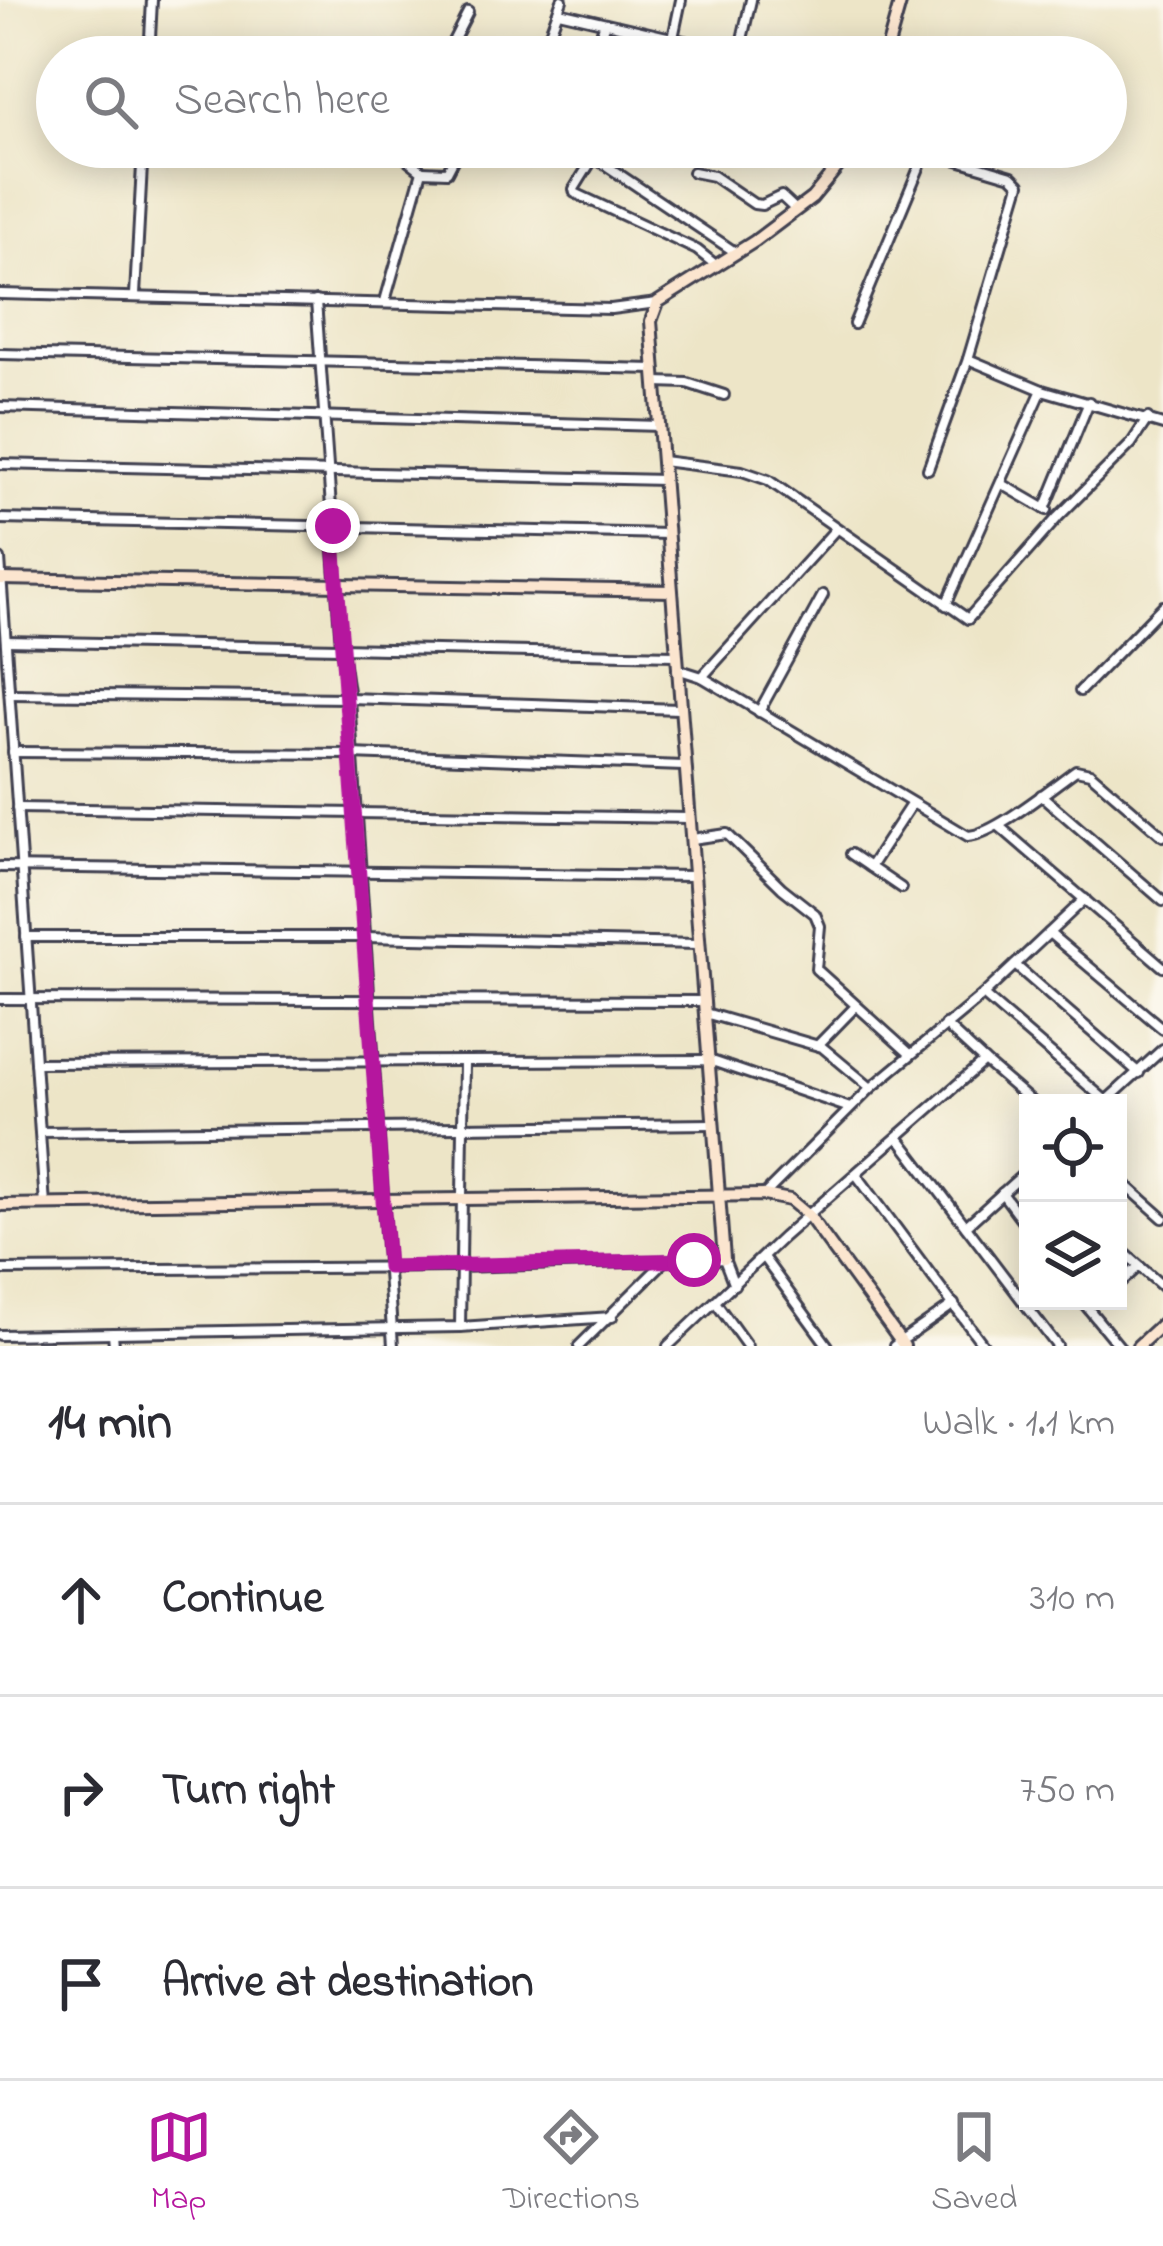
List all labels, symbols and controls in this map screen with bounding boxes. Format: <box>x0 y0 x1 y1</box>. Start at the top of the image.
search box <box>36 36 1127 168</box>
icon: search <box>78 69 144 135</box>
text: Search here <box>174 69 390 135</box>
route end <box>306 499 360 553</box>
map controls <box>1019 1094 1127 1310</box>
button: locate <box>1019 1094 1127 1202</box>
button: layers <box>1019 1202 1127 1310</box>
route start <box>667 1233 721 1287</box>
text: 14 min <box>48 1387 172 1462</box>
text: Walk · 1.1 km <box>922 1396 1115 1453</box>
icon: ahead <box>48 1567 114 1633</box>
text: Continue <box>162 1567 323 1633</box>
text: 310 m <box>1030 1571 1115 1628</box>
icon: right <box>48 1759 114 1825</box>
text: Turn right <box>162 1759 335 1825</box>
text: 750 m <box>1020 1763 1115 1820</box>
icon: arrive <box>48 1951 114 2017</box>
text: Arrive at destination <box>162 1951 533 2017</box>
tab: Map <box>146 2104 212 2224</box>
tab: Directions <box>503 2104 640 2224</box>
tab: Saved <box>931 2104 1017 2224</box>

